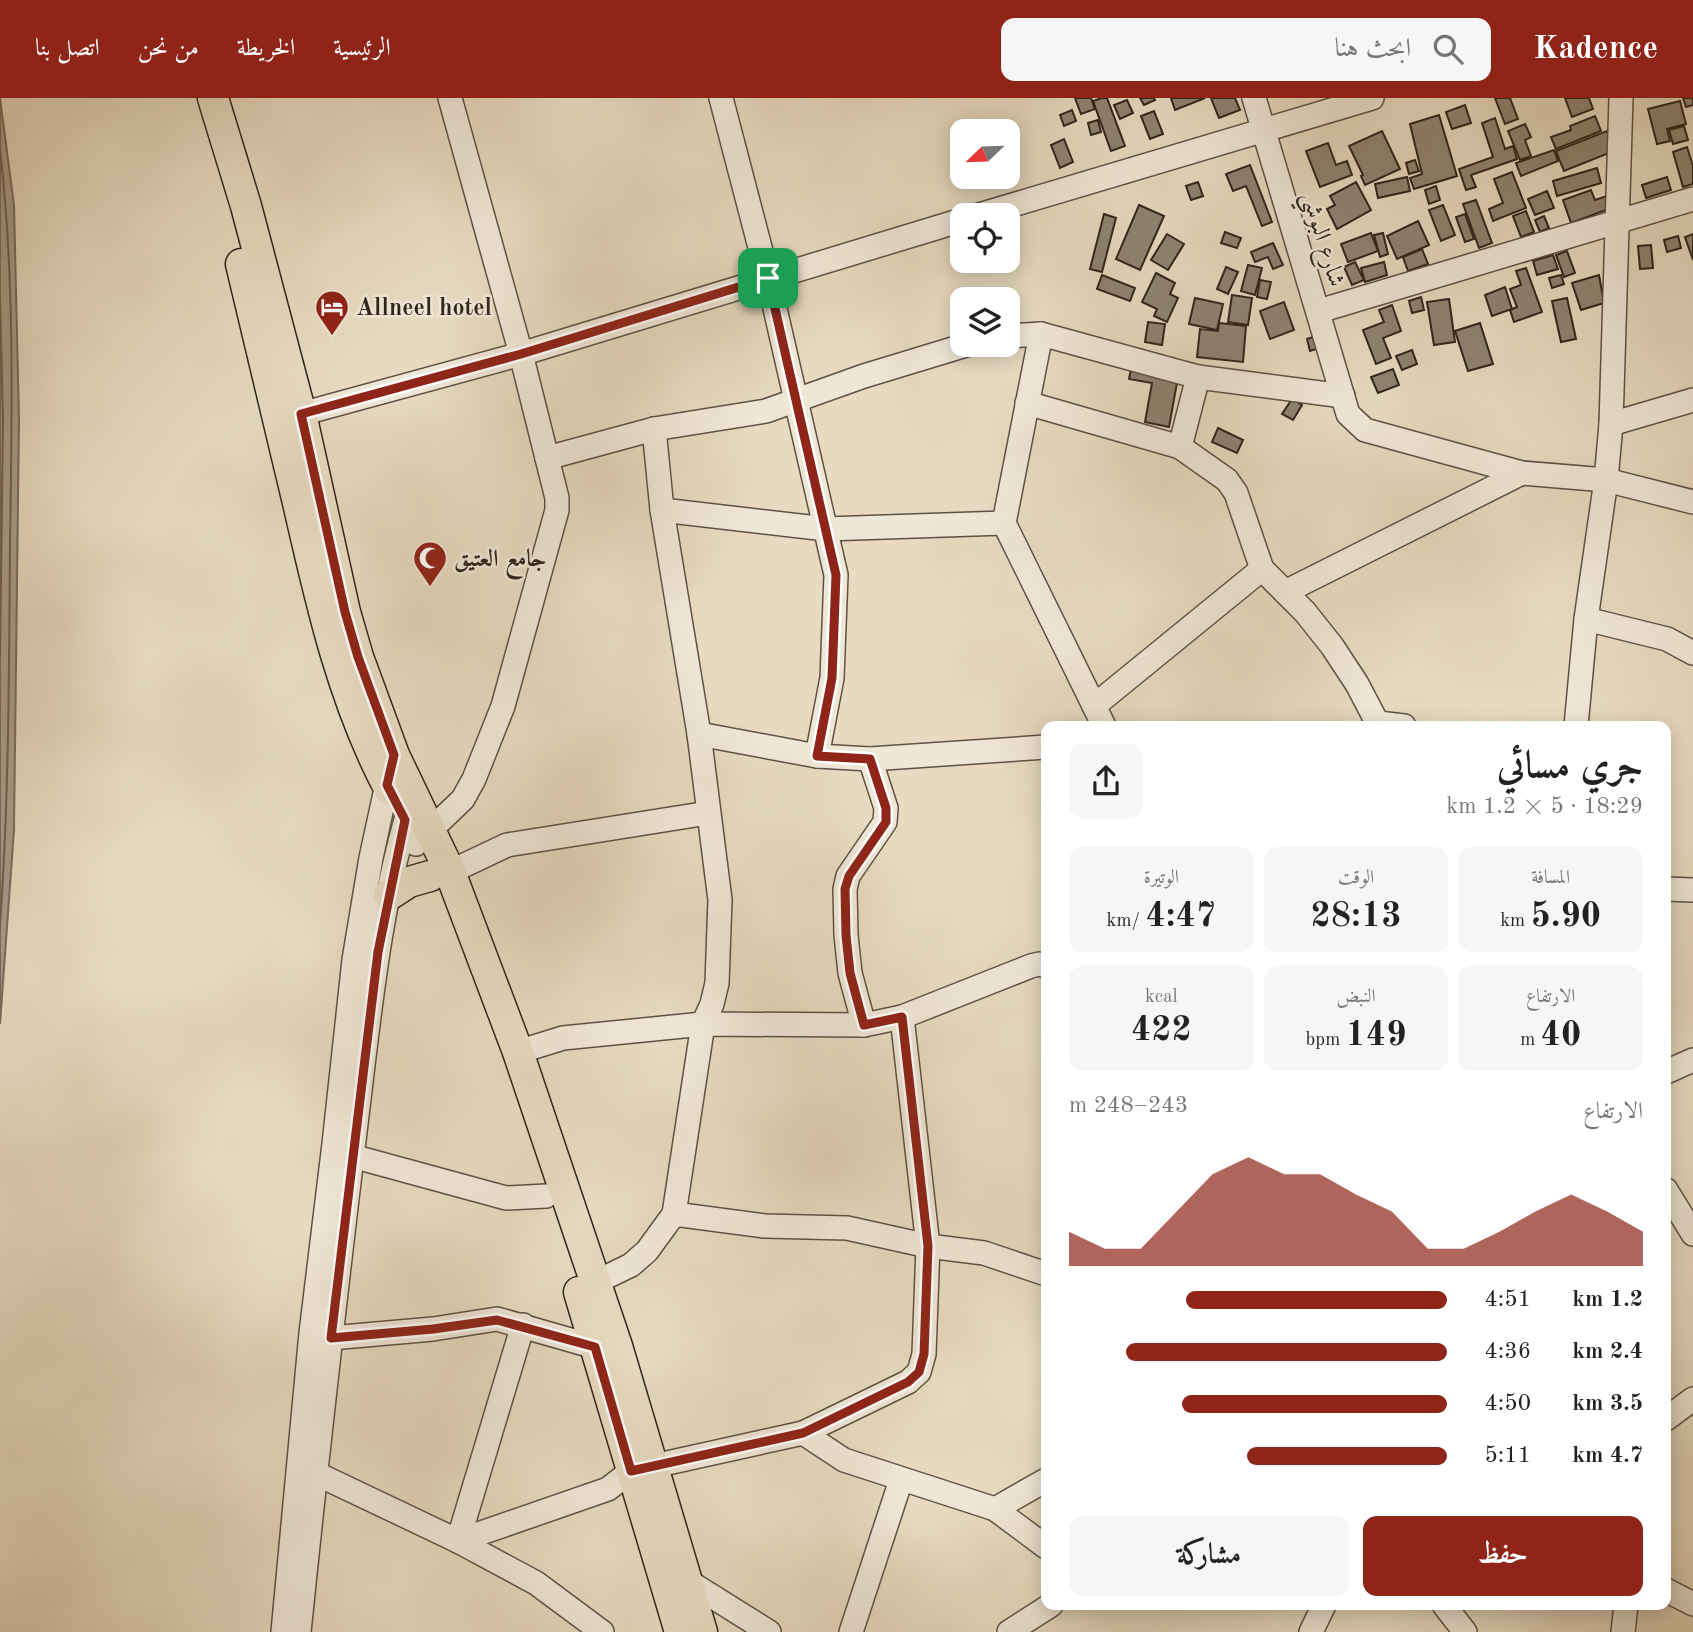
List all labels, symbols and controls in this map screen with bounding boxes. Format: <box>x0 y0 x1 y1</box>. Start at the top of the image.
search box <box>1001 18 1491 81</box>
icon: search <box>1429 30 1467 68</box>
text: Kadence <box>1533 33 1658 66</box>
text: ابحث هنا <box>1335 36 1411 62</box>
text: اتصل بنا <box>35 37 100 61</box>
text: من نحن <box>138 37 199 61</box>
text: الخريطة <box>237 37 295 61</box>
text: الرئيسية <box>333 37 391 61</box>
north arrow <box>950 119 1020 189</box>
map controls <box>950 119 1020 357</box>
street label: شارع البوشي <box>1289 189 1348 292</box>
button: locate <box>950 203 1020 273</box>
pin <box>738 248 798 308</box>
icon: arrive <box>749 259 787 297</box>
button: layers <box>950 287 1020 357</box>
hotel icon: Allneel hotel <box>313 288 351 337</box>
place label: Allneel hotel <box>356 297 492 321</box>
mosque icon: جامع العتيق <box>411 539 449 588</box>
place label: جامع العتيق <box>454 547 546 580</box>
button: share <box>1069 744 1143 818</box>
text: جري مسائي <box>1497 748 1643 786</box>
text: 18:29 · 5 × 1.2 km <box>1446 795 1643 818</box>
text: الوتيرة <box>1144 869 1179 888</box>
text: الوقت <box>1338 869 1374 888</box>
text: المسافة <box>1531 869 1570 888</box>
text: 4:47 <box>1145 899 1216 934</box>
text: 28:13 <box>1311 899 1402 934</box>
text: 5.90 <box>1530 899 1601 934</box>
text: /km <box>1107 912 1145 931</box>
text: km <box>1500 912 1530 931</box>
text: kcal <box>1145 988 1178 1007</box>
text: النبض <box>1336 988 1376 1007</box>
text: الارتفاع <box>1526 988 1575 1007</box>
text: 422 <box>1131 1013 1192 1048</box>
text: 149 <box>1346 1018 1406 1053</box>
text: 40 <box>1541 1018 1581 1053</box>
text: bpm <box>1306 1031 1346 1050</box>
text: m <box>1520 1031 1541 1050</box>
text: 243–248 m <box>1069 1094 1188 1117</box>
text: الارتفاع <box>1583 1100 1643 1123</box>
text: 4:51 <box>1485 1288 1531 1311</box>
text: 1.2 km <box>1572 1288 1643 1311</box>
text: 4:36 <box>1485 1340 1531 1363</box>
text: 2.4 km <box>1572 1340 1643 1363</box>
text: 4:50 <box>1485 1392 1531 1415</box>
text: 3.5 km <box>1572 1392 1643 1415</box>
text: 5:11 <box>1485 1444 1531 1467</box>
text: 4.7 km <box>1572 1444 1643 1467</box>
button: مشاركة <box>1069 1516 1349 1596</box>
button: حفظ <box>1363 1516 1643 1596</box>

